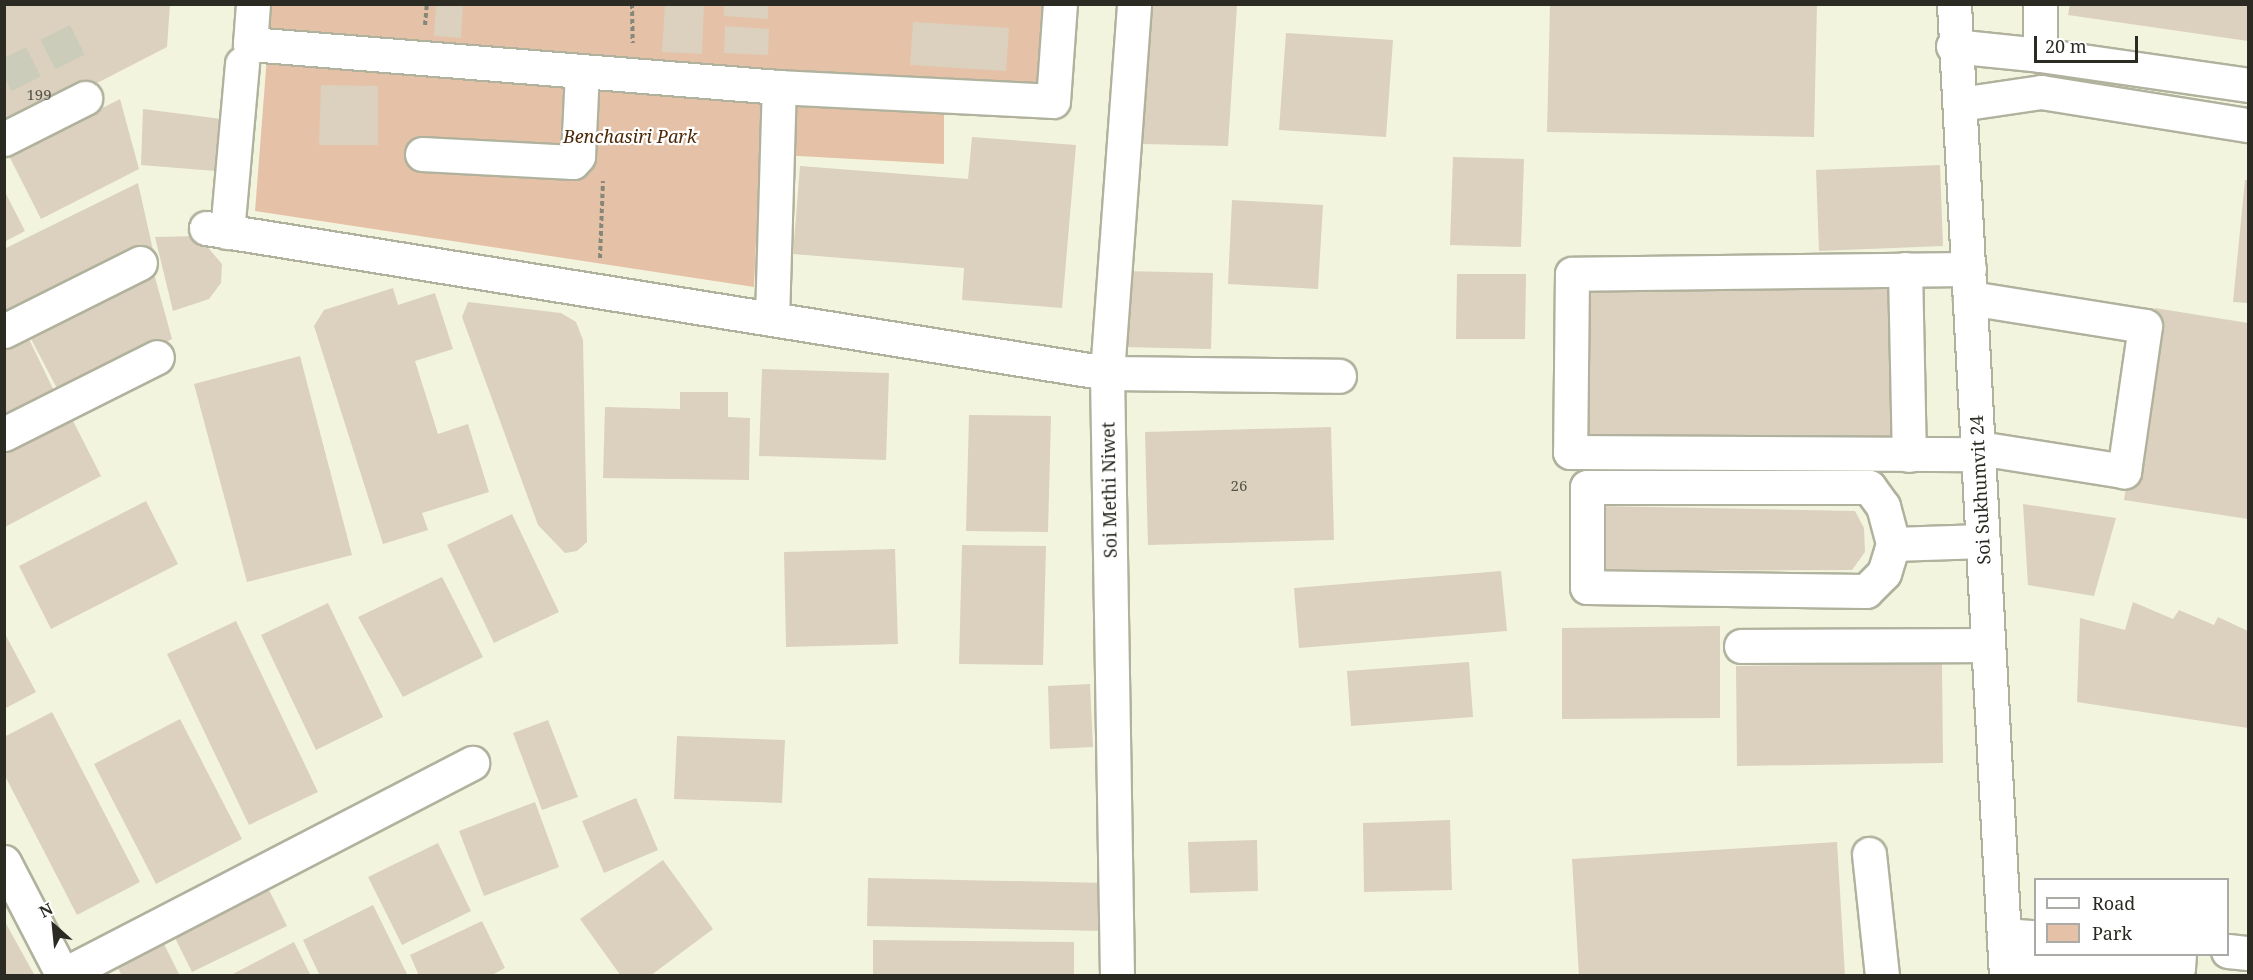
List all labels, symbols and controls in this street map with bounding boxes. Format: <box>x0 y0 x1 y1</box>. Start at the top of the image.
scale bar <box>2037 24 2140 62</box>
text: 20 m <box>2045 34 2087 58</box>
house number: 199 <box>26 86 52 104</box>
park label: Benchasiri Park <box>563 125 697 147</box>
street label: Soi Sukhumvit 24 <box>1965 415 1995 565</box>
street label: Soi Methi Niwet <box>1097 422 1121 558</box>
house number: 26 <box>1231 477 1247 495</box>
legend <box>2034 878 2229 956</box>
text: Road <box>2092 891 2135 915</box>
north arrow <box>24 896 84 956</box>
text: N <box>35 897 56 923</box>
text: Park <box>2092 921 2132 945</box>

